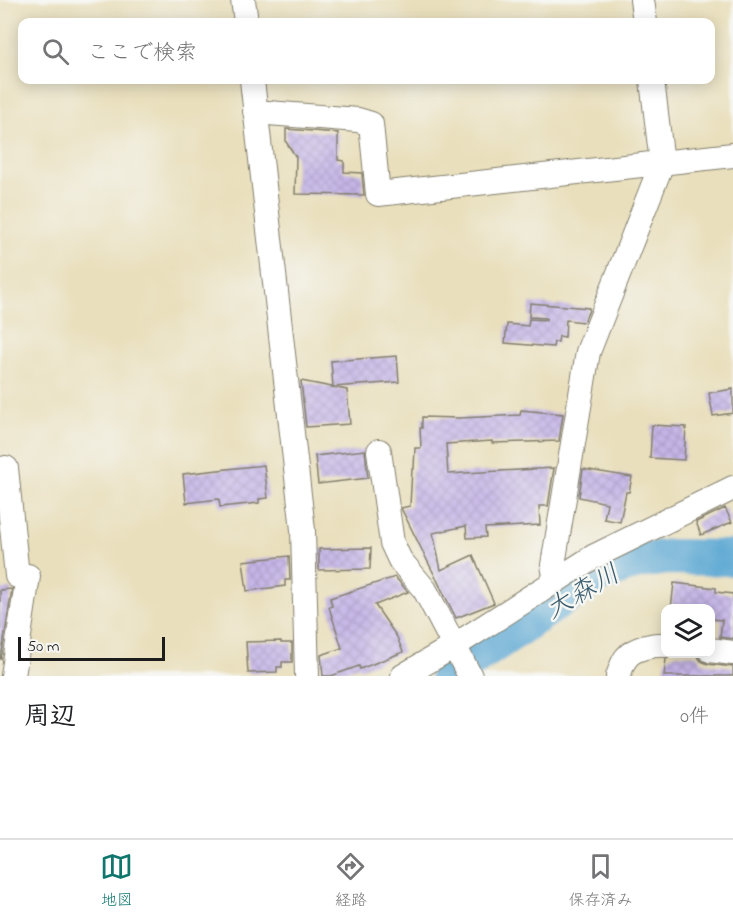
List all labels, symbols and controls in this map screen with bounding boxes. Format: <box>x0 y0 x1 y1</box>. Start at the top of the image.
search box <box>18 18 715 84</box>
icon: search <box>39 35 72 68</box>
text: ここで検索 <box>87 38 197 70</box>
water label: 大森川 <box>538 556 628 630</box>
map controls <box>661 604 715 658</box>
button: layers <box>661 604 715 658</box>
scale bar <box>18 634 165 662</box>
text: 50 m <box>27 635 59 659</box>
text: 周辺 <box>24 699 76 737</box>
text: 0件 <box>680 703 709 732</box>
tab: 地図 <box>100 850 133 913</box>
tab: 経路 <box>334 850 367 913</box>
tab: 保存済み <box>568 850 632 913</box>

